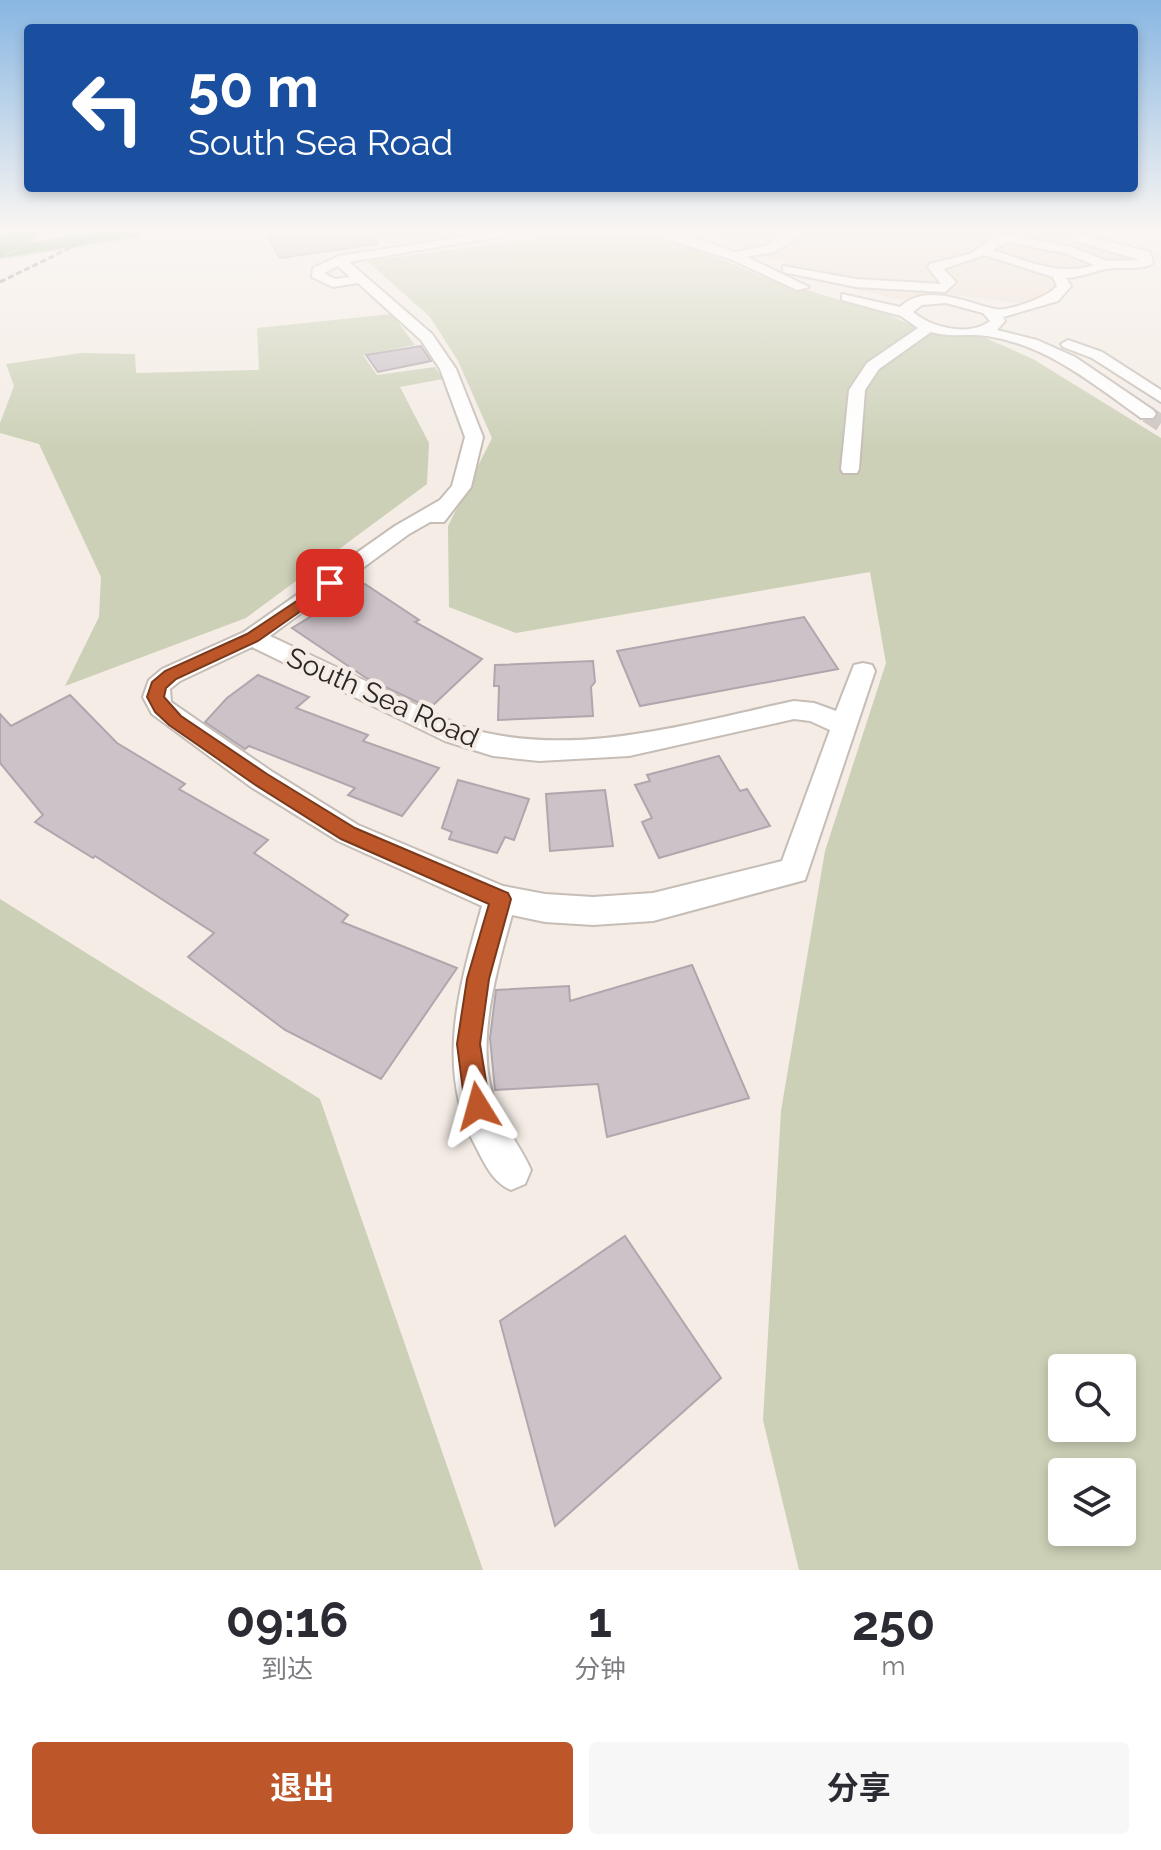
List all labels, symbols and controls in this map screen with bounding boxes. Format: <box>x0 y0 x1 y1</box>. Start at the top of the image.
text: 50 m <box>188 54 319 120</box>
icon: left <box>56 56 160 160</box>
text: South Sea Road <box>188 121 453 163</box>
pin <box>296 549 364 617</box>
icon: arrive <box>308 561 352 605</box>
street label: South Sea Road <box>282 640 484 754</box>
position arrow <box>436 1064 520 1148</box>
map controls <box>1048 1354 1136 1546</box>
button: search <box>1048 1354 1136 1442</box>
button: layers <box>1048 1458 1136 1546</box>
text: 09:16 <box>226 1592 348 1648</box>
text: 1 <box>588 1592 612 1648</box>
text: 250 <box>852 1595 935 1651</box>
text: m <box>882 1651 906 1681</box>
text: 到达 <box>261 1654 313 1684</box>
text: 分钟 <box>574 1654 626 1684</box>
button: 退出 <box>32 1742 573 1834</box>
button: 分享 <box>589 1742 1129 1834</box>

